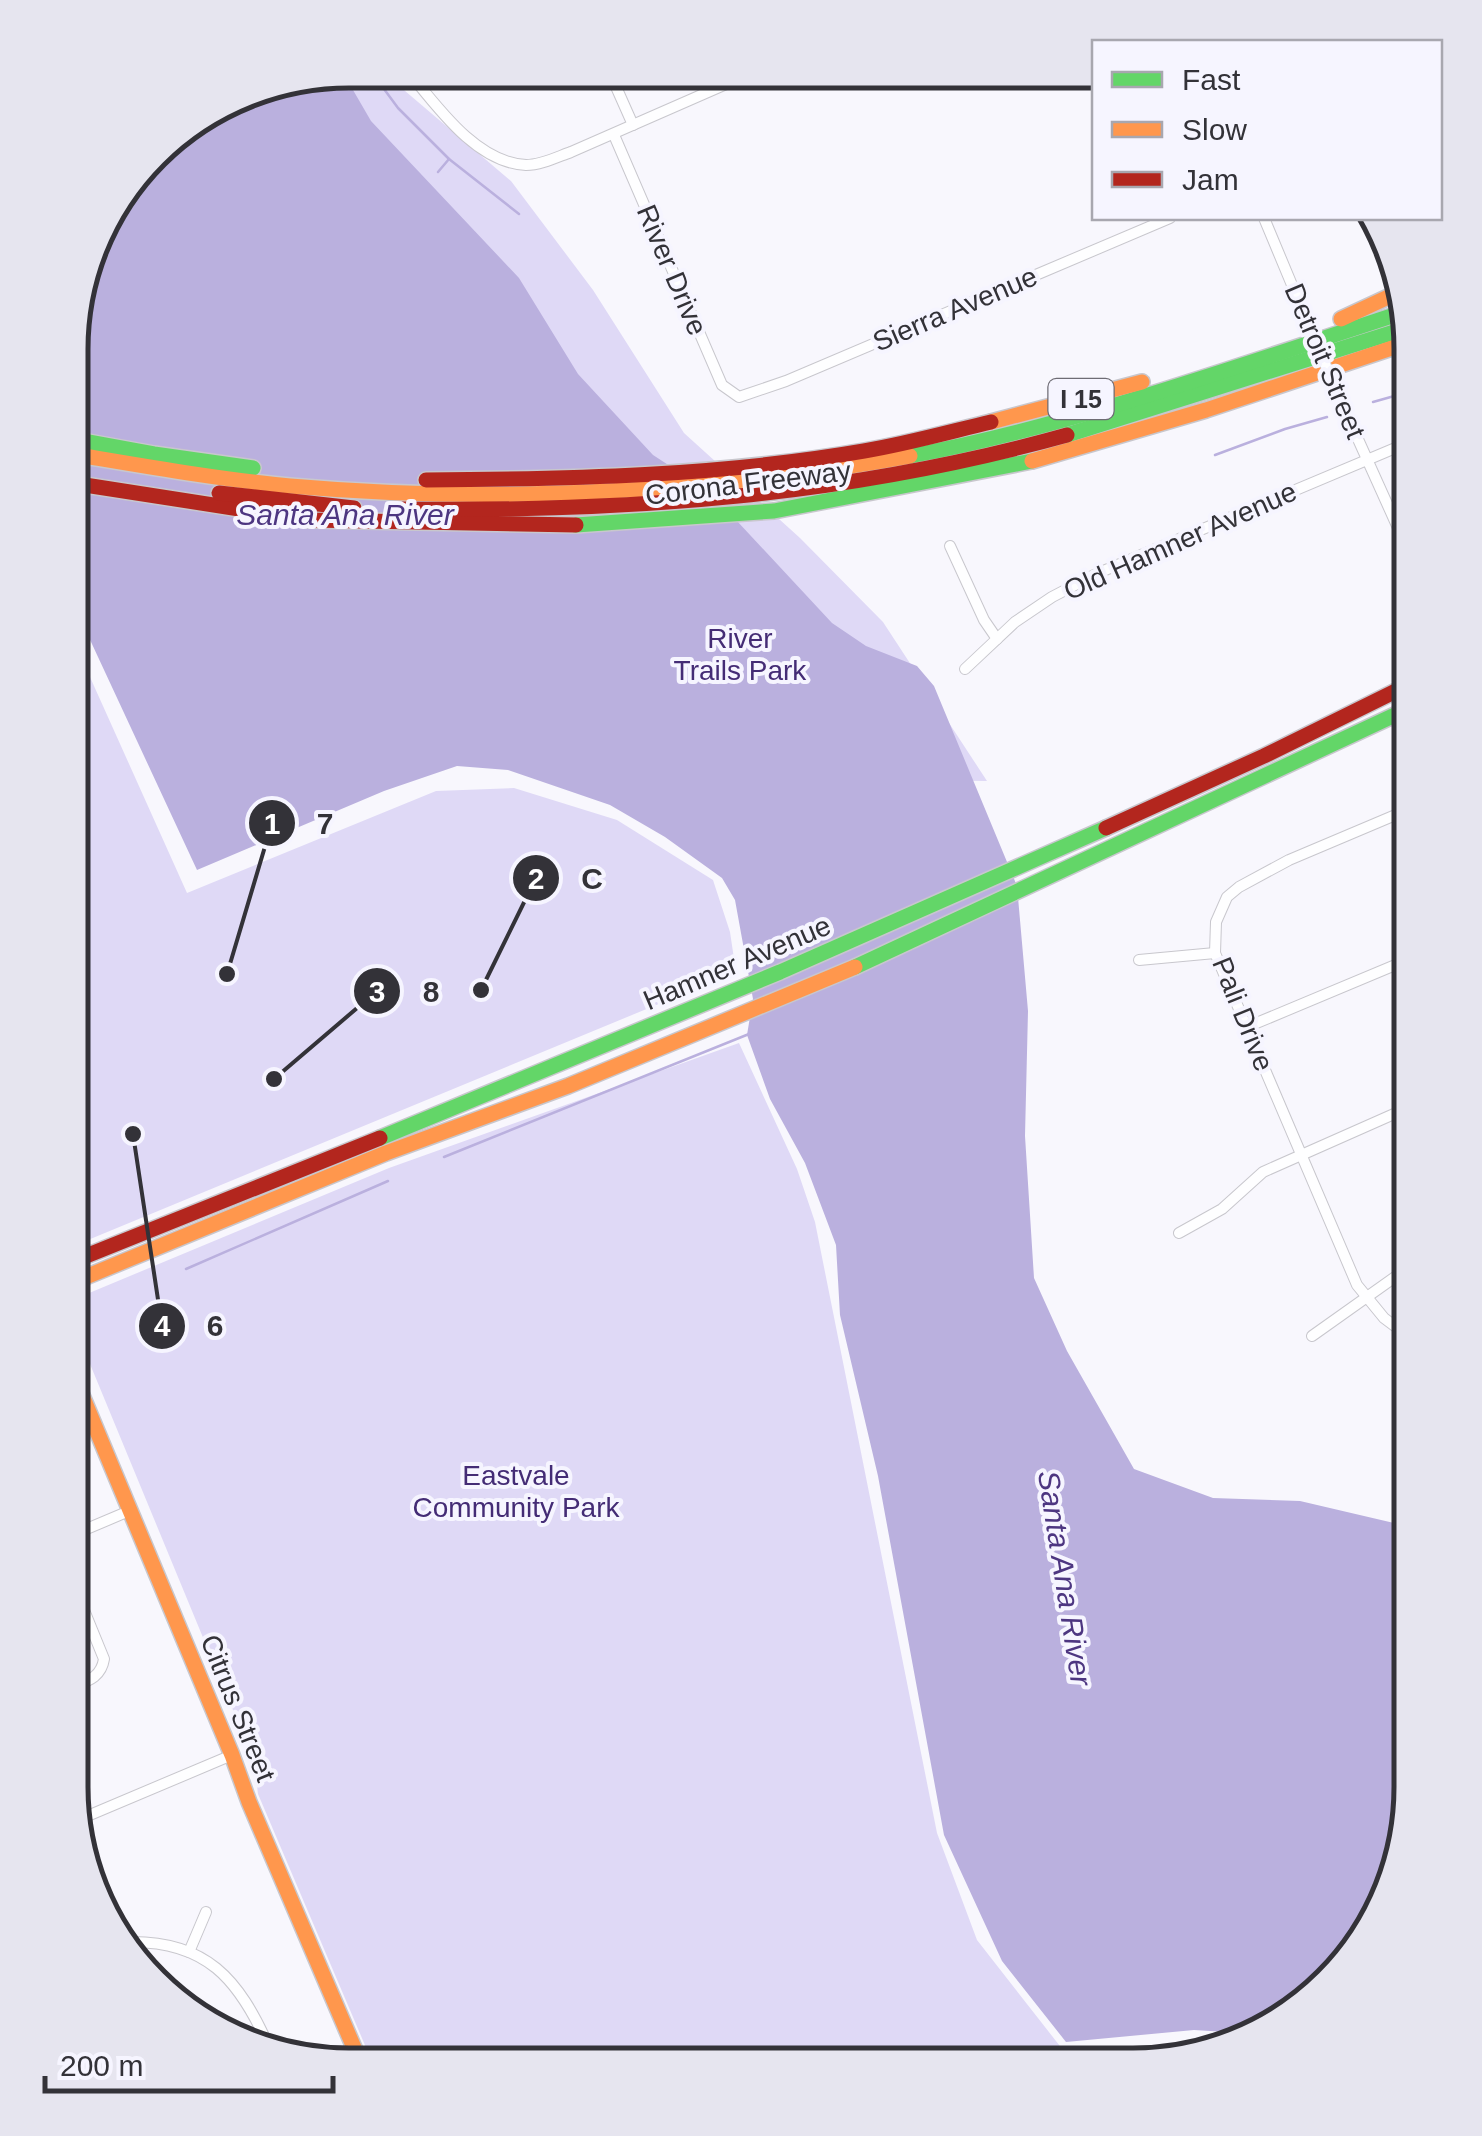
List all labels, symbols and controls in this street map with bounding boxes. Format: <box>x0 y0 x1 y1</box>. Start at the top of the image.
legend <box>1092 40 1442 220</box>
text: Fast <box>1182 63 1241 96</box>
text: Slow <box>1182 113 1247 146</box>
text: Jam <box>1182 163 1239 196</box>
street label: River Drive <box>631 200 713 340</box>
street label: Sierra Avenue <box>868 260 1042 358</box>
street label: Detroit Street <box>1279 279 1372 443</box>
road number: I 15 <box>1048 379 1114 419</box>
street label: Corona Freeway <box>643 455 853 511</box>
street label: Old Hamner Avenue <box>1059 476 1301 606</box>
water label: Santa Ana River <box>236 498 455 531</box>
park label: River Trails Park <box>674 623 807 686</box>
callout: 7 <box>247 793 354 853</box>
text: 1 <box>264 807 280 840</box>
text: 7 <box>317 807 333 840</box>
callout: C <box>511 848 623 908</box>
text: 2 <box>528 862 544 895</box>
text: C <box>581 862 603 895</box>
street label: Hamner Avenue <box>639 910 835 1016</box>
street label: Pali Drive <box>1206 953 1280 1075</box>
callout: 8 <box>352 961 459 1021</box>
text: 3 <box>369 975 385 1008</box>
text: 8 <box>423 975 439 1008</box>
callout: 6 <box>137 1296 244 1356</box>
text: 4 <box>154 1309 171 1342</box>
text: 6 <box>207 1309 223 1342</box>
park label: Eastvale Community Park <box>413 1460 620 1523</box>
water label: Santa Ana River <box>1032 1468 1098 1689</box>
street label: Citrus Street <box>194 1630 282 1786</box>
scale bar <box>45 2031 332 2093</box>
text: 200 m <box>60 2049 143 2082</box>

